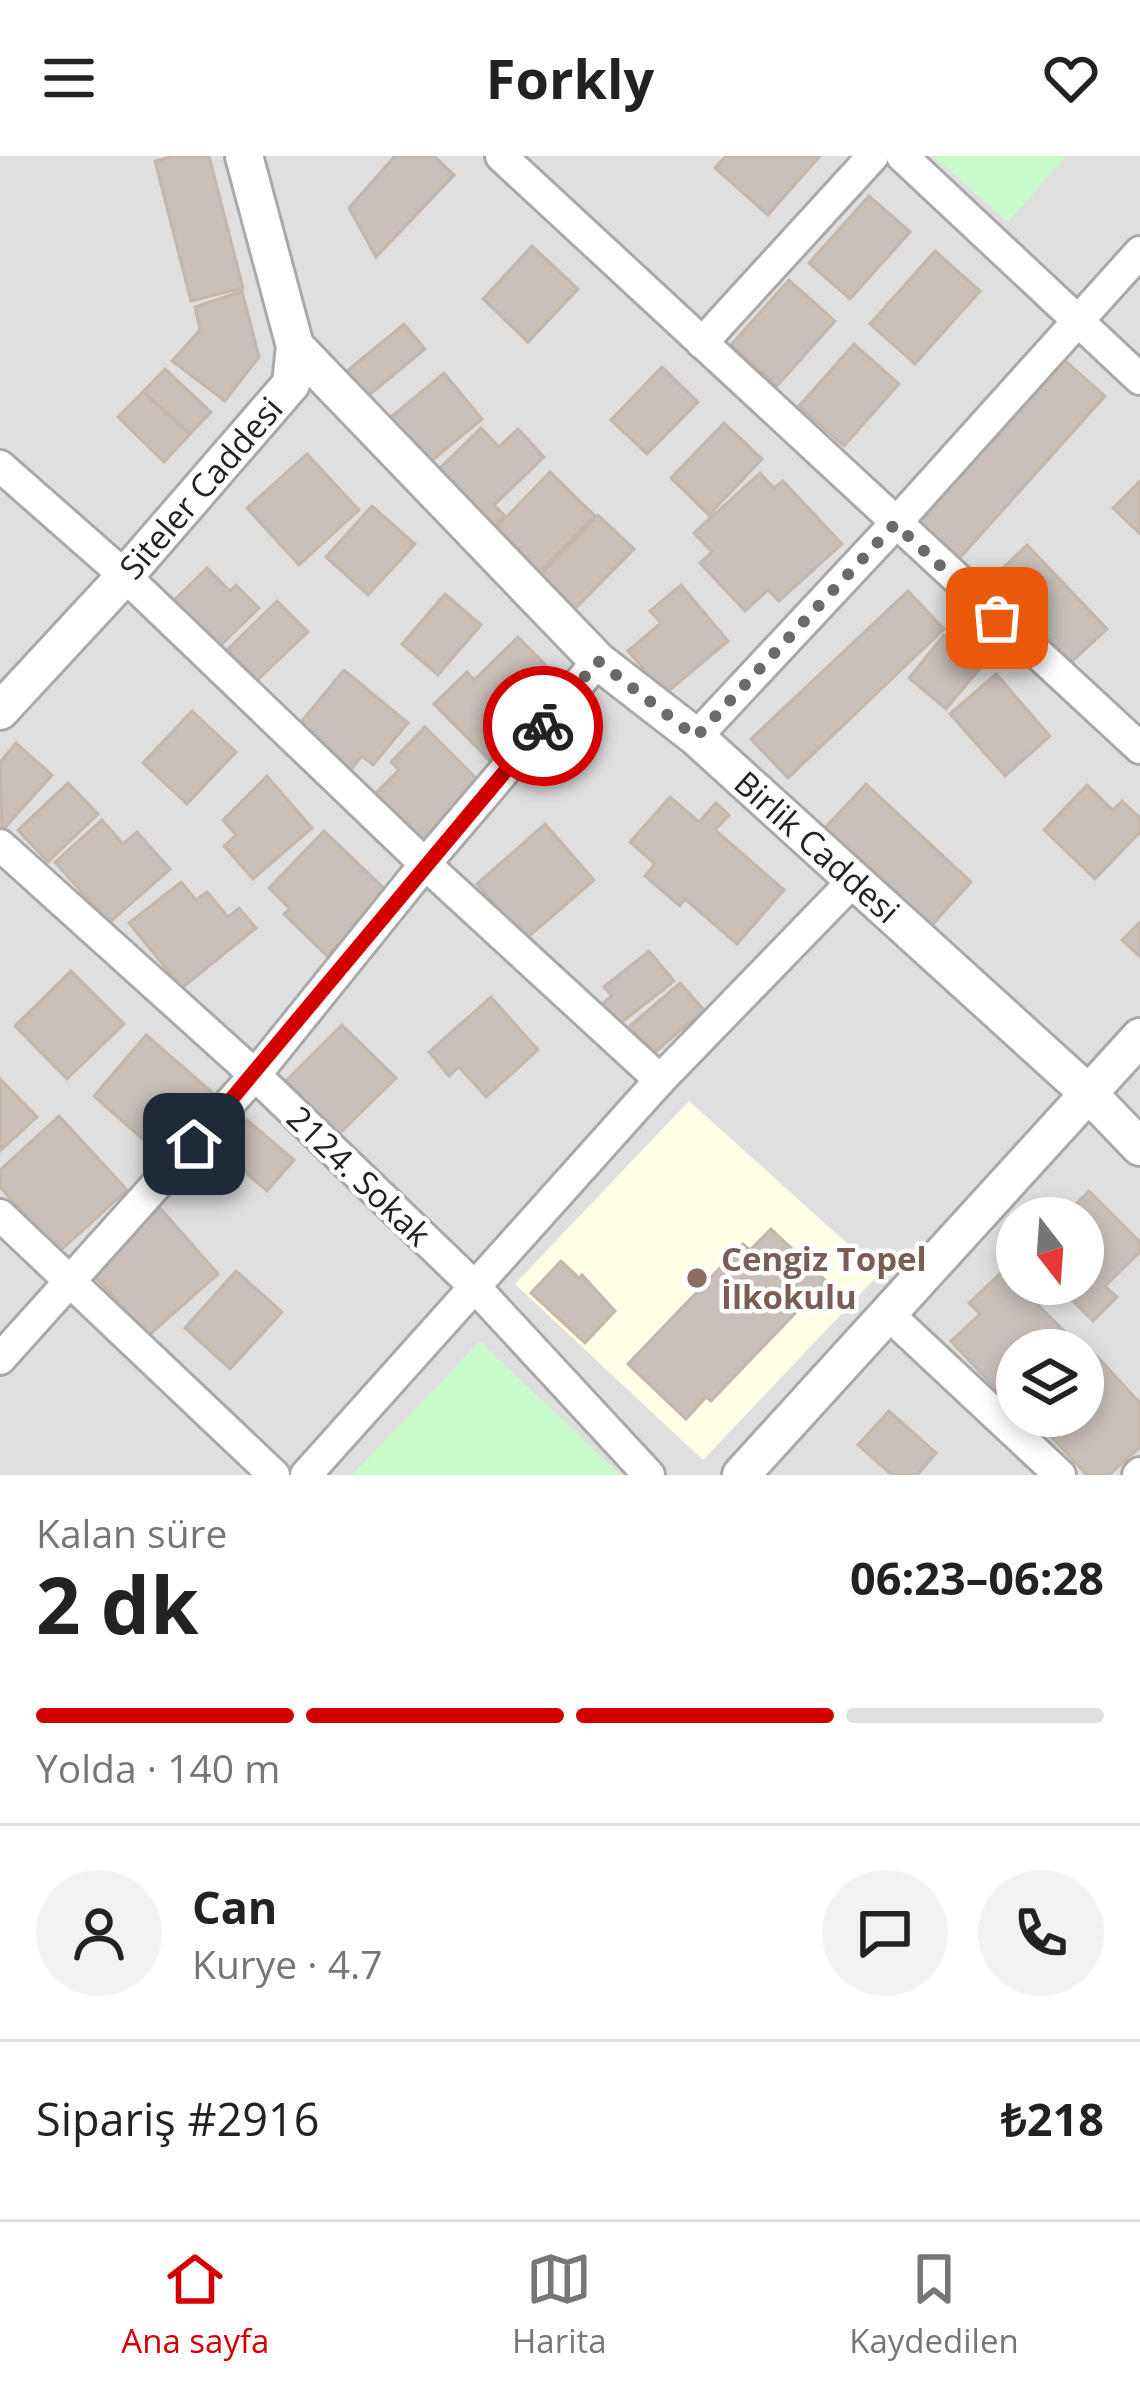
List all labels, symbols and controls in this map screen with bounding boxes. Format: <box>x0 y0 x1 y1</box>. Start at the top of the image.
text: Forkly <box>486 41 654 115</box>
icon: menu <box>36 45 102 111</box>
icon: heart <box>1038 45 1104 111</box>
street label: Siteler Caddesi <box>109 387 292 588</box>
pin <box>946 567 1048 669</box>
icon: bag <box>964 585 1030 651</box>
courier <box>483 666 603 786</box>
icon: bike <box>510 693 576 759</box>
street label: Birlik Caddesi <box>725 760 910 933</box>
pin <box>143 1093 245 1195</box>
street label: 2124. Sokak <box>278 1096 442 1256</box>
icon: home <box>161 1111 227 1177</box>
north arrow <box>996 1197 1104 1305</box>
map controls <box>996 1197 1104 1437</box>
place label: Cengiz Topel İlkokulu <box>721 1236 927 1319</box>
marker: Cengiz Topel İlkokulu <box>684 1265 710 1291</box>
button: layers <box>996 1329 1104 1437</box>
text: Kalan süre <box>36 1506 227 1559</box>
text: 06:23–06:28 <box>850 1547 1104 1608</box>
text: 2 dk <box>36 1551 199 1657</box>
text: Yolda · 140 m <box>36 1741 280 1794</box>
button: person <box>36 1870 162 1996</box>
button: chat <box>822 1870 948 1996</box>
button: phone <box>978 1870 1104 1996</box>
text: Can <box>192 1876 277 1937</box>
text: Kurye · 4.7 <box>192 1937 383 1990</box>
text: Sipariş #2916 <box>36 2088 319 2149</box>
text: ₺218 <box>1001 2088 1104 2149</box>
tab: Ana sayfa <box>121 2246 269 2363</box>
tab: Harita <box>512 2246 607 2363</box>
tab: Kaydedilen <box>849 2246 1019 2363</box>

